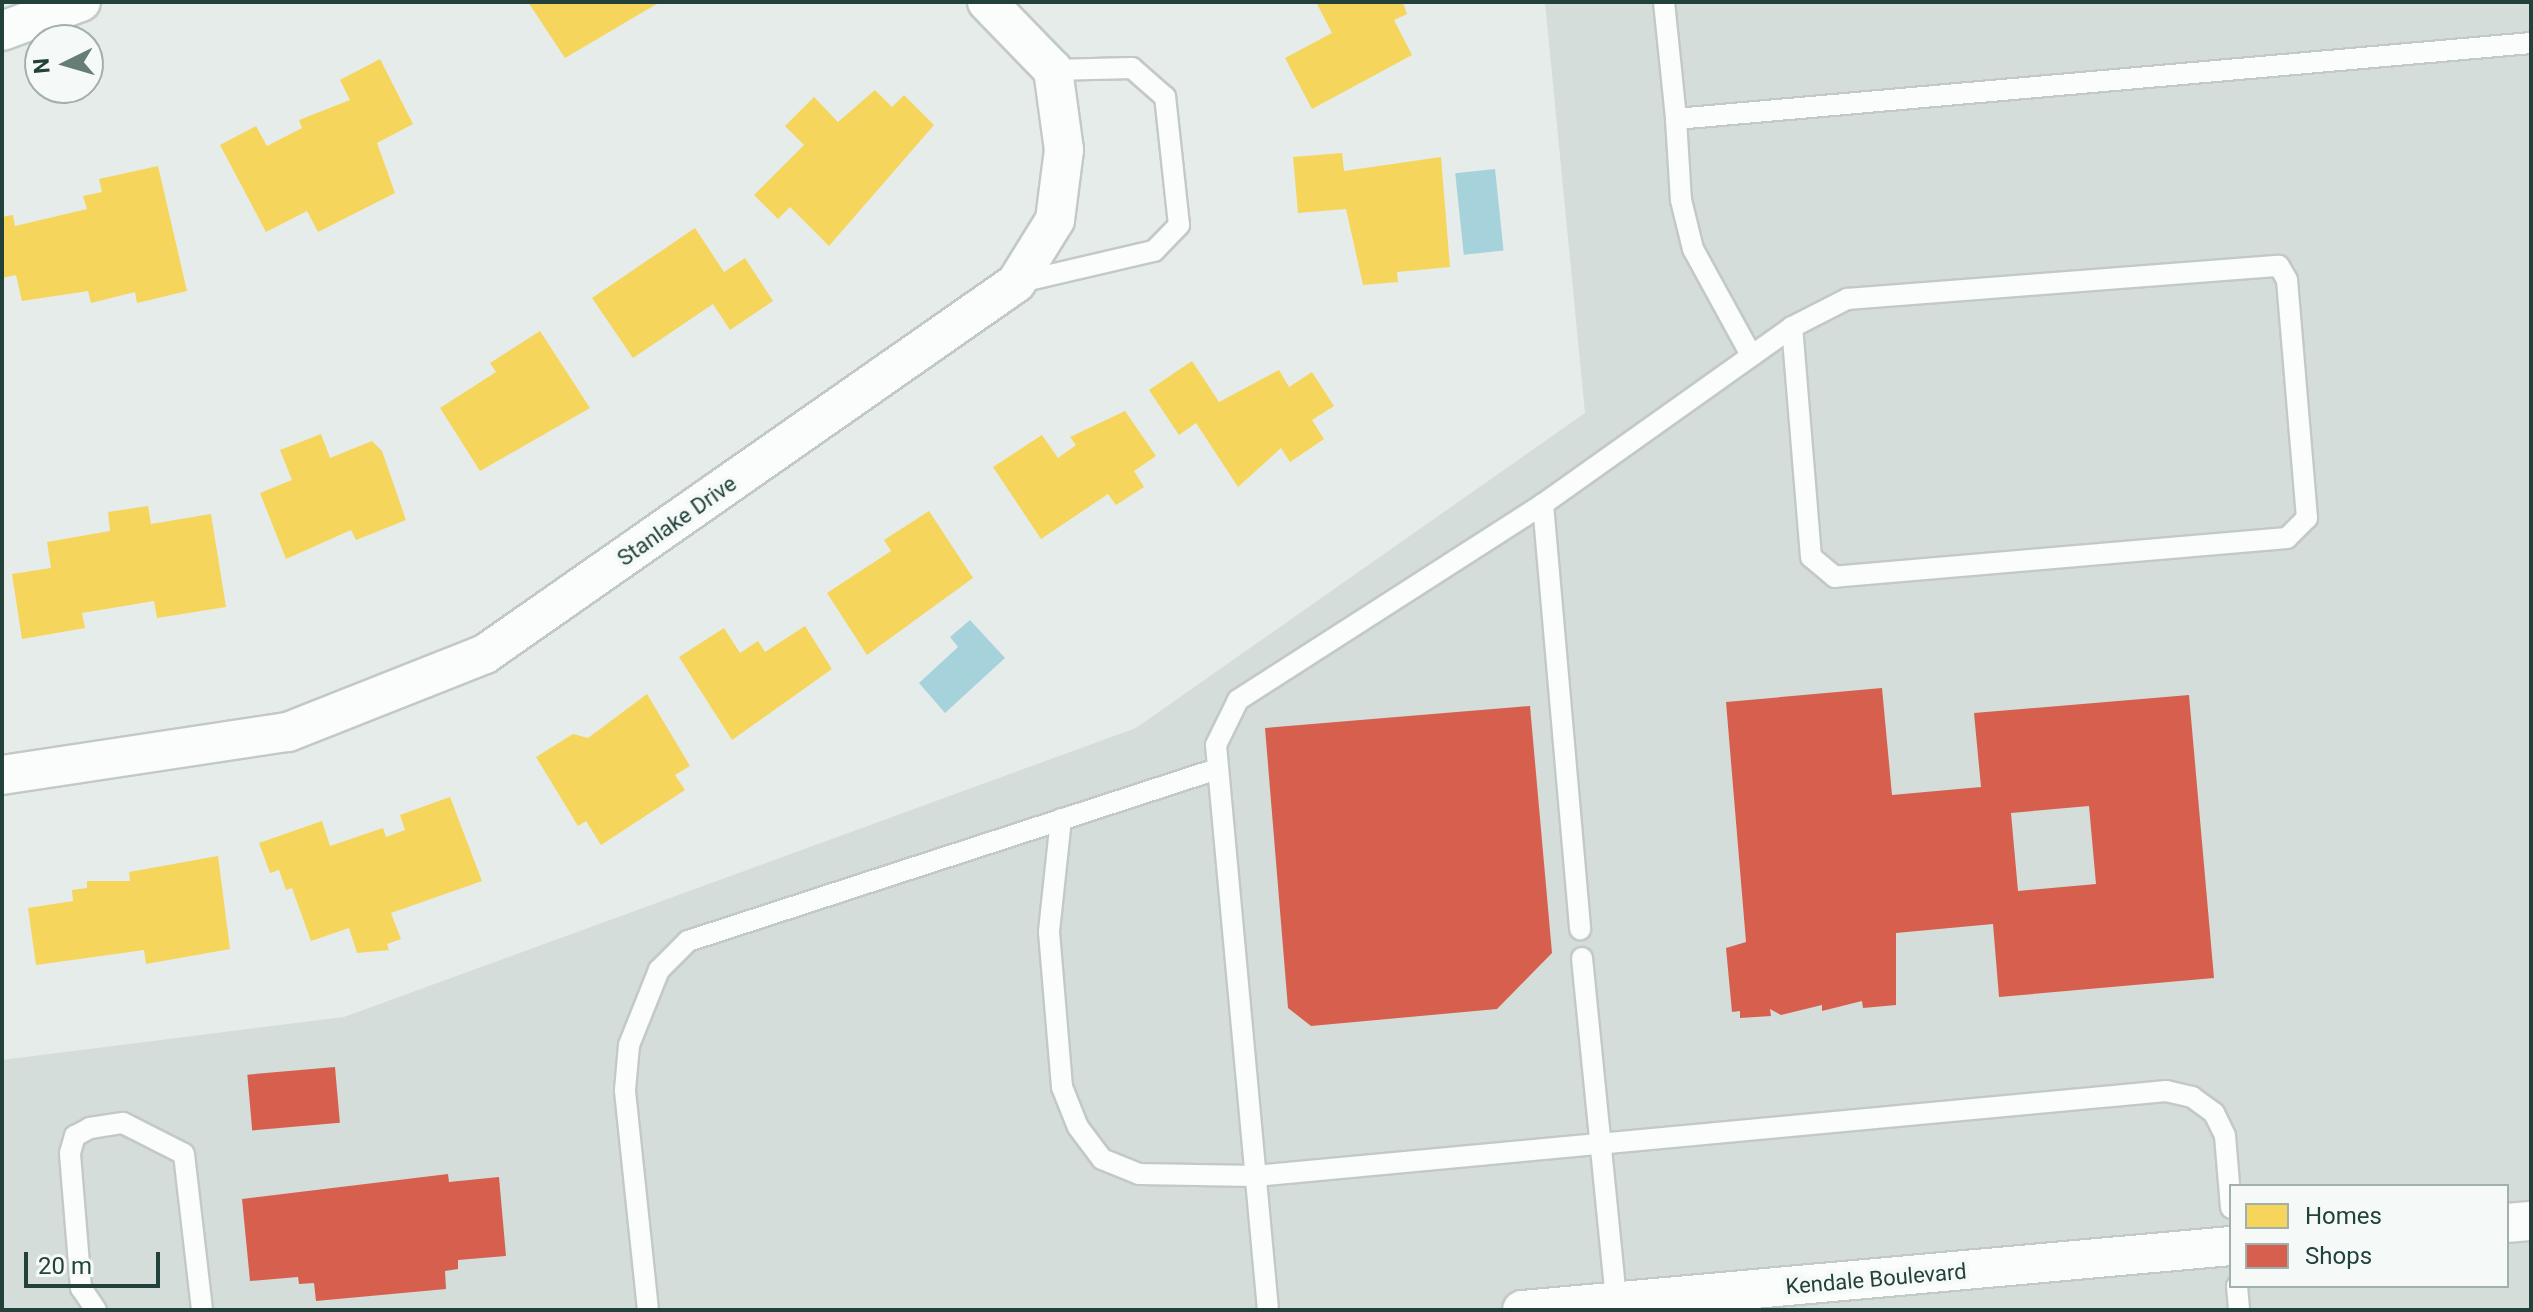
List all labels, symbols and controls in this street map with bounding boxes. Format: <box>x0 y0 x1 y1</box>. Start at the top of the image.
north arrow <box>24 24 104 104</box>
text: N <box>28 57 55 75</box>
street label: Stanlake Drive <box>612 470 742 572</box>
legend <box>2229 1184 2509 1288</box>
text: Homes <box>2305 1202 2382 1230</box>
scale bar <box>28 1236 164 1286</box>
text: Shops <box>2305 1242 2372 1270</box>
text: 20 m <box>38 1252 92 1280</box>
street label: Kendale Boulevard <box>1784 1258 1968 1300</box>

